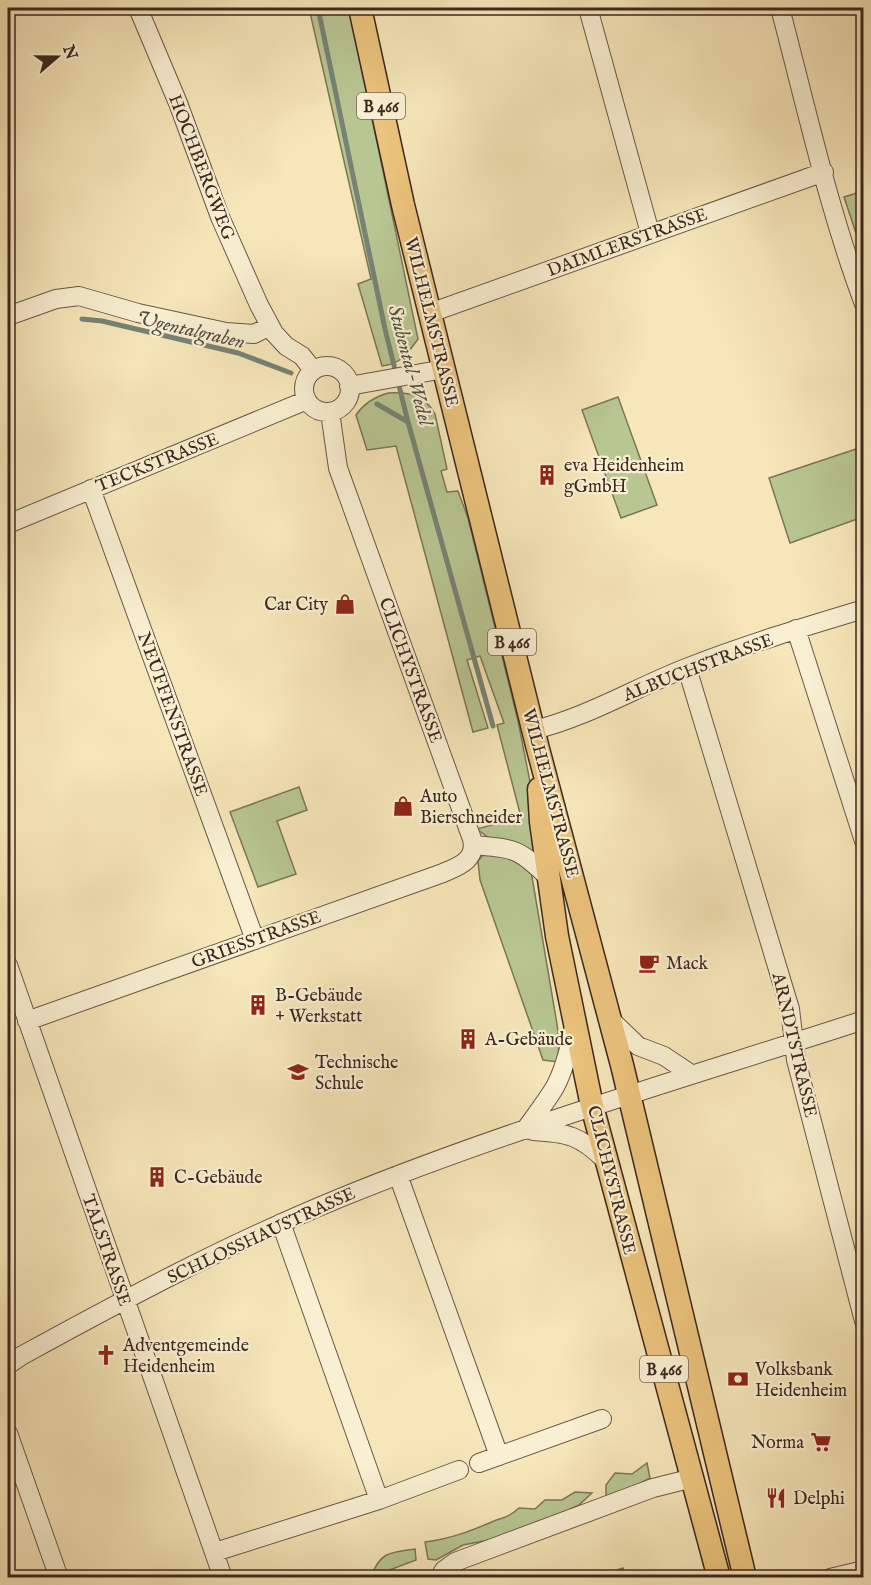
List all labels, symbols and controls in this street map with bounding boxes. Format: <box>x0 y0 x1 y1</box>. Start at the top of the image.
north arrow <box>27 27 87 87</box>
text: N <box>57 42 81 63</box>
street label: HOCHBERGWEG <box>162 91 239 244</box>
road number: B 466 <box>357 93 405 119</box>
street label: DAIMLERSTRASSE <box>544 204 711 283</box>
street label: WILHELMSTRASSE <box>398 235 463 410</box>
water label: Stubental-Wedel <box>382 303 438 430</box>
water label: Ugentalgraben <box>134 306 247 356</box>
street label: TECKSTRASSE <box>93 428 222 498</box>
place label: eva Heidenheim gGmbH <box>564 455 684 499</box>
building icon: eva Heidenheim gGmbH <box>535 463 559 487</box>
shop icon: Car City <box>333 592 357 616</box>
place label: Car City <box>264 594 328 617</box>
street label: CLICHYSTRASSE <box>373 595 447 746</box>
street label: NEUFFENSTRASSE <box>131 629 212 800</box>
road number: B 466 <box>488 629 536 655</box>
street label: ALBUCHSTRASSE <box>619 629 777 708</box>
street label: WILHELMSTRASSE <box>516 706 583 881</box>
place label: Auto Bierschneider <box>419 786 523 830</box>
shop icon: Auto Bierschneider <box>391 794 415 818</box>
street label: GRIESSTRASSE <box>189 906 324 975</box>
cafe icon: Mack <box>637 951 661 975</box>
place label: Mack <box>666 953 708 976</box>
street label: ARNDTSTRASSE <box>765 970 821 1120</box>
place label: B-Gebäude + Werkstatt <box>275 985 362 1029</box>
building icon: B-Gebäude + Werkstatt <box>246 993 270 1017</box>
building icon: A-Gebäude <box>456 1027 480 1051</box>
place label: A-Gebäude <box>484 1029 573 1052</box>
place label: Technische Schule <box>315 1052 398 1096</box>
school or university icon: Technische Schule <box>286 1060 310 1084</box>
street label: CLICHYSTRASSE <box>581 1103 640 1257</box>
building icon: C-Gebäude <box>145 1165 169 1189</box>
place label: C-Gebäude <box>174 1167 262 1190</box>
street label: SCHLOSSHAUSTRASSE <box>164 1183 359 1290</box>
street label: TALSTRASSE <box>76 1192 135 1309</box>
place label: Adventgemeinde Heidenheim <box>122 1335 249 1379</box>
church icon: Adventgemeinde Heidenheim <box>94 1343 118 1367</box>
road number: B 466 <box>640 1356 688 1382</box>
place label: Volksbank Heidenheim <box>754 1359 847 1403</box>
bank icon: Volksbank Heidenheim <box>726 1367 750 1391</box>
supermarket icon: Norma <box>809 1430 833 1454</box>
place label: Norma <box>751 1432 804 1455</box>
restaurant icon: Delphi <box>764 1486 788 1510</box>
place label: Delphi <box>793 1488 845 1511</box>

